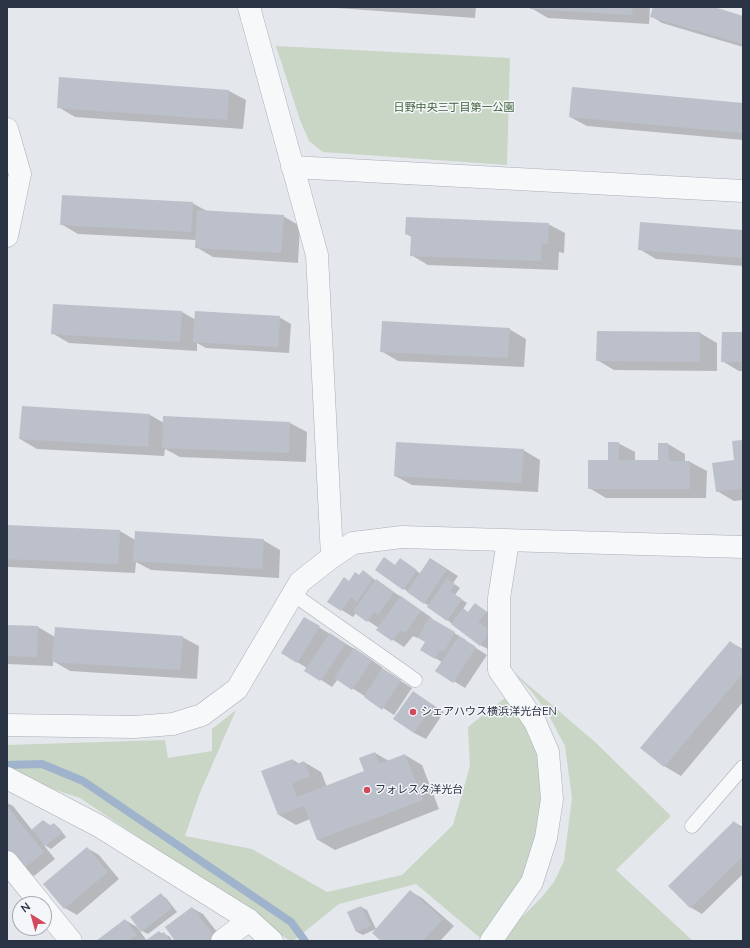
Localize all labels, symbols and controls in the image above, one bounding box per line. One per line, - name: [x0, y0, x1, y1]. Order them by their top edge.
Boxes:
- park label: 日野中央三丁目第一公園: [394, 101, 514, 115]
- place label: シェアハウス横浜洋光台EN: [421, 705, 557, 719]
- marker: シェアハウス横浜洋光台EN: [408, 707, 418, 717]
- place label: フォレスタ洋光台: [375, 783, 463, 797]
- marker: フォレスタ洋光台: [362, 785, 372, 795]
- north arrow: [12, 896, 52, 936]
- text: N: [18, 899, 33, 915]

